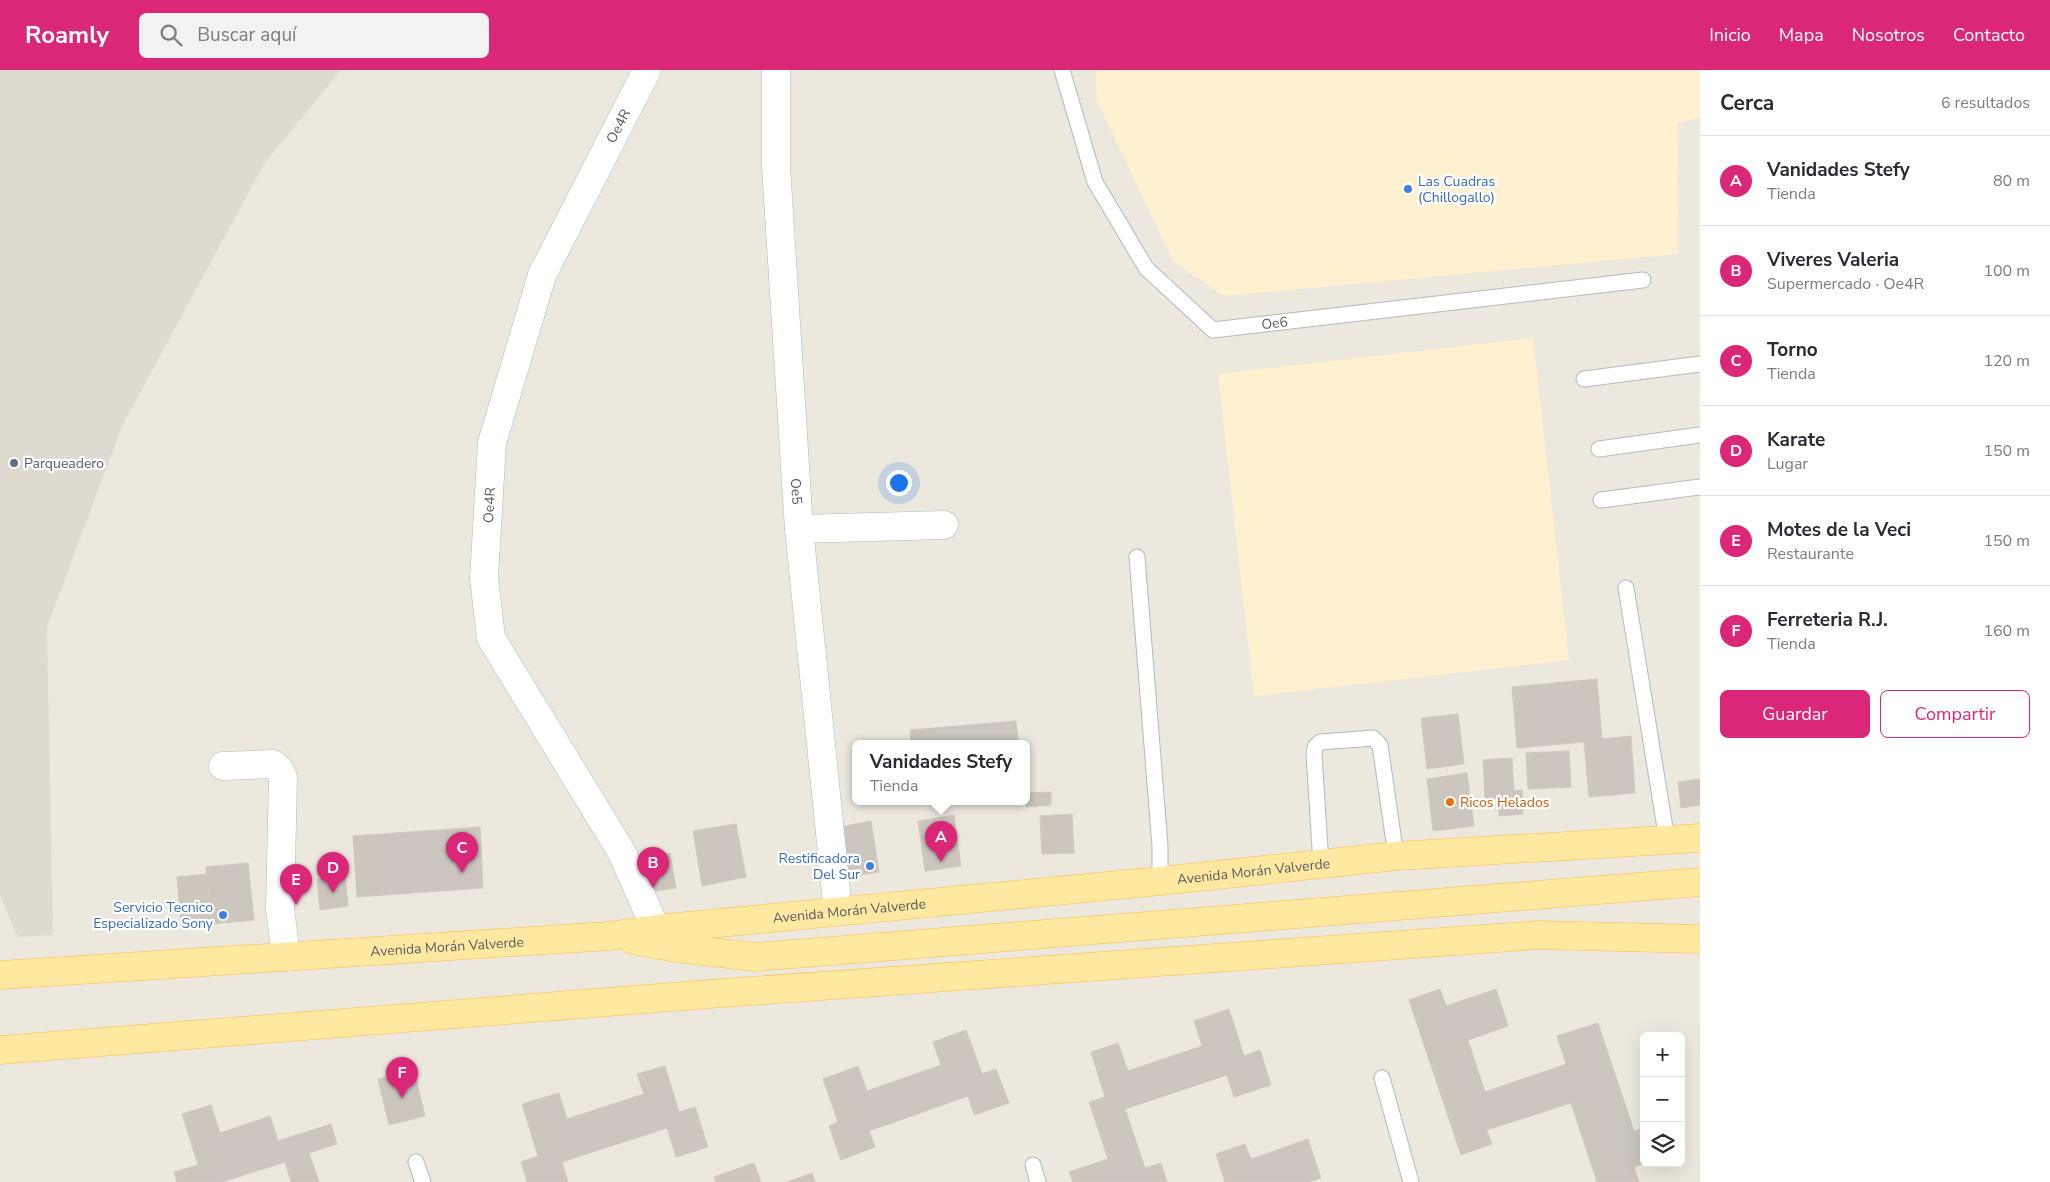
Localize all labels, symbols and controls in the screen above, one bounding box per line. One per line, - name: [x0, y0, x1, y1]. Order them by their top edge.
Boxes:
- search box: [139, 13, 489, 58]
- text: Roamly: [25, 19, 109, 51]
- icon: search: [157, 21, 185, 49]
- text: Buscar aquí: [197, 22, 296, 48]
- text: Inicio: [1709, 23, 1751, 47]
- text: Mapa: [1779, 23, 1824, 47]
- text: Nosotros: [1852, 23, 1925, 47]
- text: Contacto: [1953, 23, 2025, 47]
- text: Cerca: [1720, 89, 1774, 117]
- text: 6 resultados: [1941, 92, 2030, 114]
- street label: Oe4R: [602, 106, 635, 147]
- text: Vanidades Stefy: [1767, 157, 1910, 183]
- text: A: [1730, 170, 1742, 192]
- text: 80 m: [1993, 170, 2030, 192]
- place label: Las Cuadras (Chillogallo): [1418, 172, 1495, 207]
- marker: Las Cuadras (Chillogallo): [1402, 183, 1414, 195]
- text: Tienda: [1767, 183, 1816, 205]
- text: Viveres Valeria: [1767, 247, 1899, 273]
- text: B: [1730, 260, 1742, 282]
- text: 100 m: [1983, 260, 2030, 282]
- text: Supermercado · Oe4R: [1767, 273, 1924, 295]
- street label: Oe6: [1260, 312, 1289, 334]
- text: Torno: [1767, 337, 1818, 363]
- text: C: [1731, 350, 1741, 372]
- text: 120 m: [1983, 350, 2030, 372]
- text: Tienda: [1767, 363, 1816, 385]
- text: Karate: [1767, 427, 1825, 453]
- text: D: [1730, 440, 1742, 462]
- text: 150 m: [1983, 440, 2030, 462]
- text: Lugar: [1767, 453, 1808, 475]
- place label: Parqueadero: [24, 454, 104, 473]
- marker: Parqueadero: [8, 457, 20, 469]
- your location: [886, 470, 912, 496]
- street label: Oe5: [786, 478, 806, 505]
- street label: Oe4R: [479, 487, 500, 523]
- text: Motes de la Veci: [1767, 517, 1911, 543]
- text: E: [1731, 530, 1741, 552]
- text: 150 m: [1983, 530, 2030, 552]
- text: Restaurante: [1767, 543, 1854, 565]
- text: Ferreteria R.J.: [1767, 607, 1888, 633]
- text: F: [1732, 620, 1741, 642]
- text: 160 m: [1983, 620, 2030, 642]
- text: Tienda: [1767, 633, 1816, 655]
- button: Guardar: [1720, 690, 1870, 738]
- button: Compartir: [1880, 690, 2030, 738]
- popup: [852, 740, 1030, 805]
- text: Vanidades Stefy: [870, 749, 1012, 775]
- text: Tienda: [870, 775, 918, 797]
- place label: Ricos Helados: [1460, 793, 1550, 812]
- marker: Ricos Helados: [1444, 796, 1456, 808]
- pin: A: [925, 821, 957, 862]
- pin: C: [446, 832, 478, 873]
- pin: B: [637, 847, 669, 888]
- place label: Restificadora Del Sur: [779, 849, 860, 884]
- pin: D: [317, 852, 349, 893]
- street label: Avenida Morán Valverde: [1176, 854, 1331, 889]
- marker: Restificadora Del Sur: [864, 860, 876, 872]
- pin: E: [280, 864, 312, 905]
- street label: Avenida Morán Valverde: [772, 894, 927, 928]
- place label: Servicio Tecnico Especializado Sony: [93, 898, 214, 933]
- marker: Servicio Tecnico Especializado Sony: [217, 909, 229, 921]
- street label: Avenida Morán Valverde: [370, 932, 525, 961]
- map controls: [1640, 1032, 1685, 1167]
- button: +: [1640, 1032, 1685, 1077]
- pin: F: [386, 1057, 418, 1098]
- button: −: [1640, 1077, 1685, 1122]
- button: layers: [1640, 1122, 1685, 1167]

